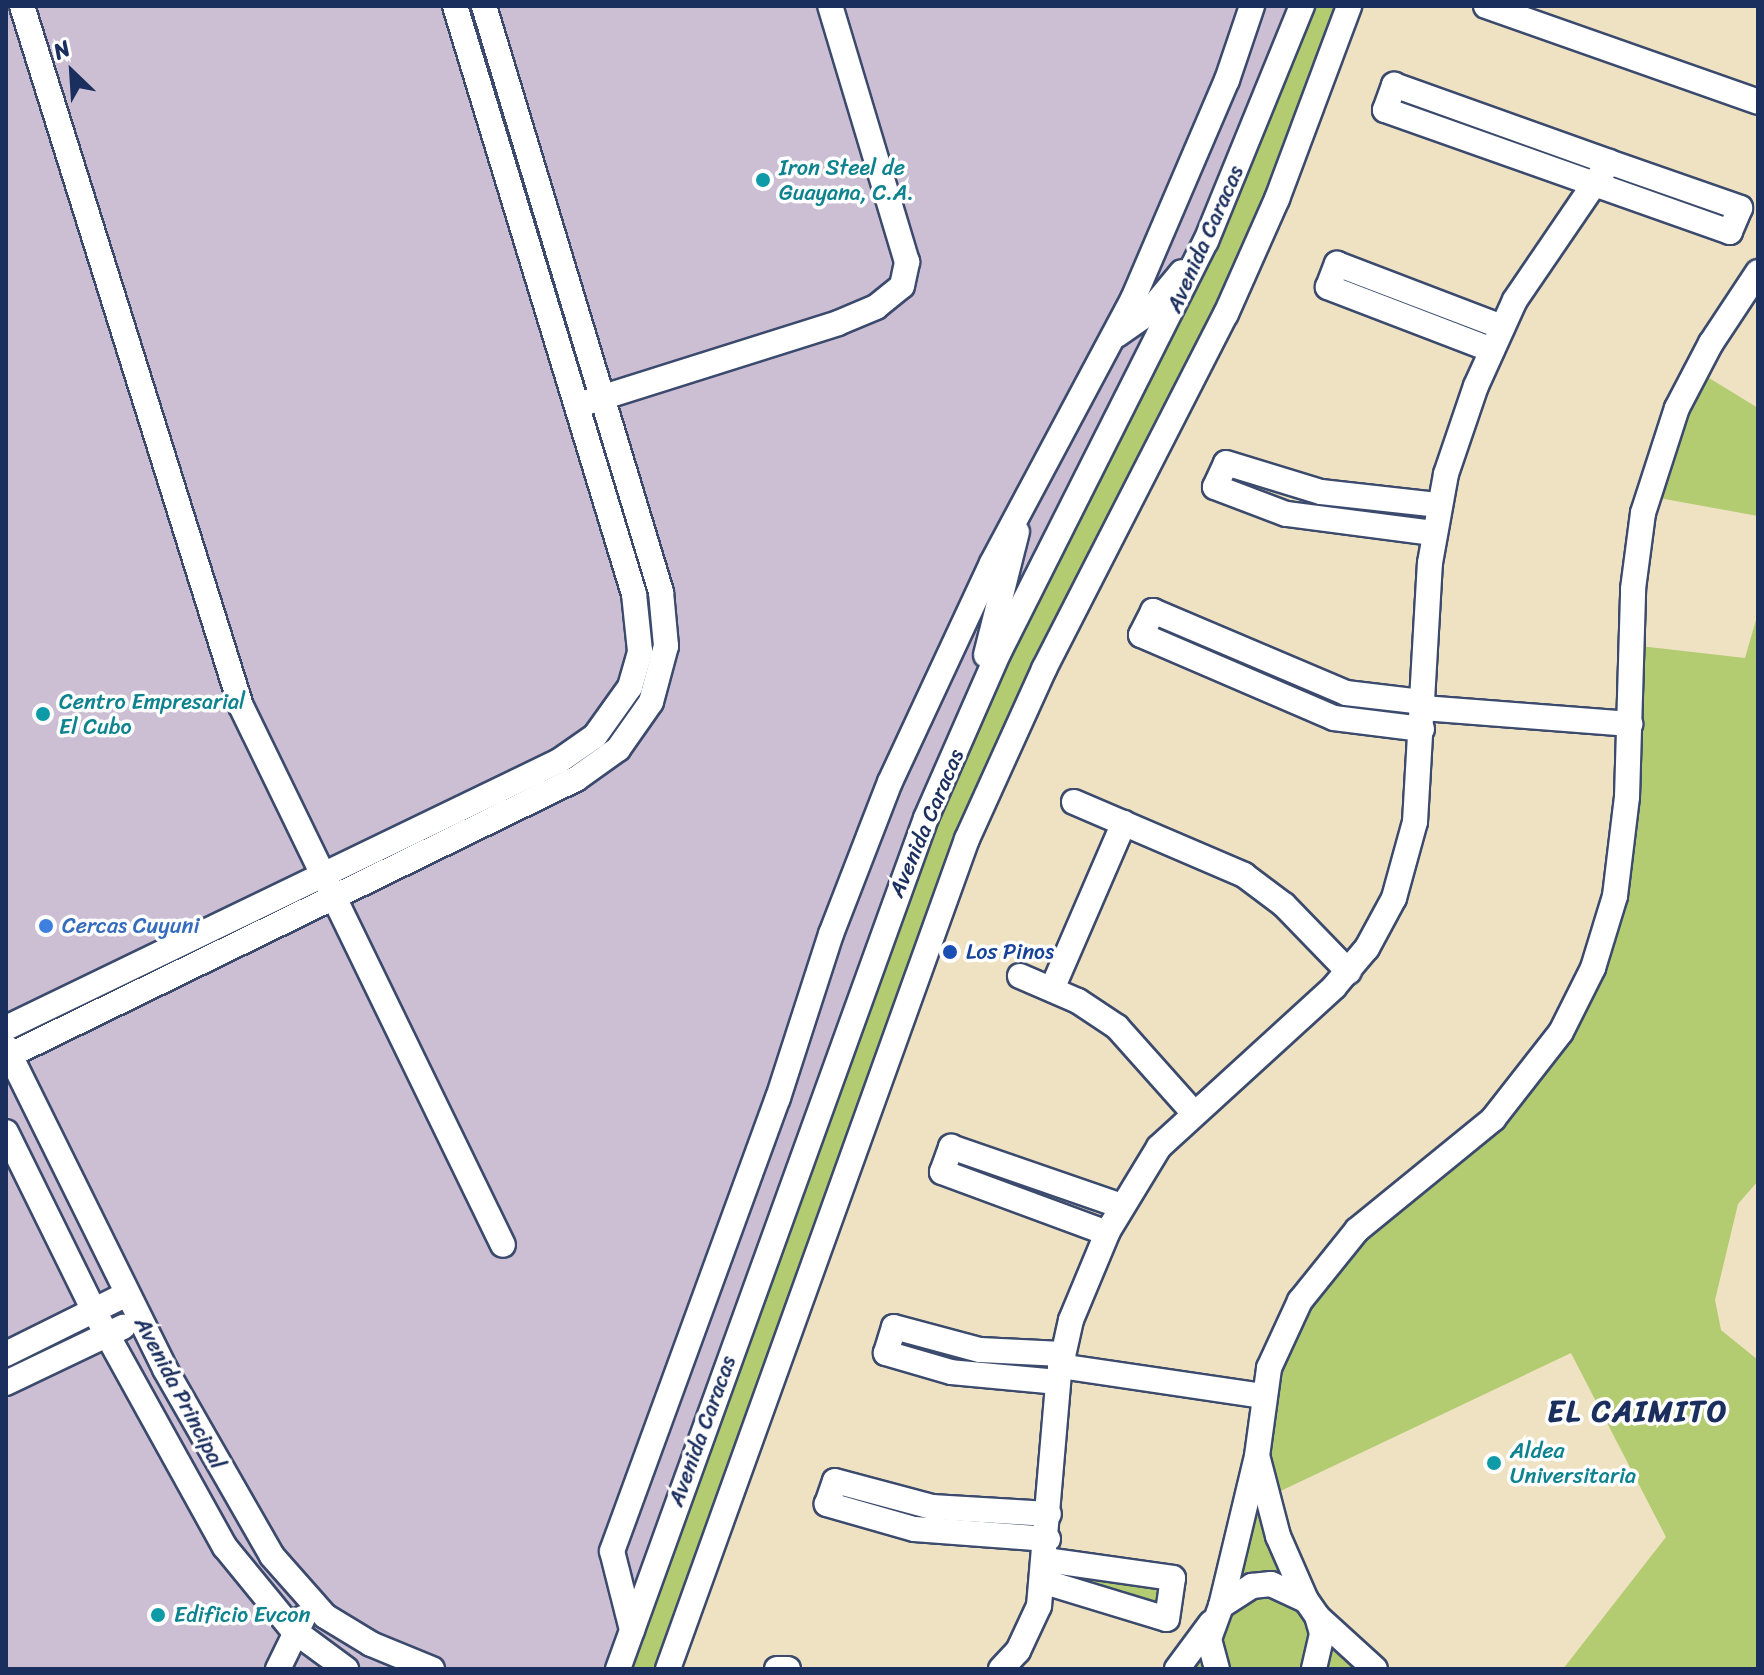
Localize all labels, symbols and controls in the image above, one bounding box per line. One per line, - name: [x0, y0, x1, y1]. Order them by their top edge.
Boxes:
- text: N: [46, 29, 77, 71]
- north arrow: [32, 32, 112, 112]
- place label: Iron Steel de Guayana, C.A.: [779, 154, 914, 206]
- street label: Avenida Caracas: [1161, 161, 1249, 317]
- marker: Iron Steel de Guayana, C.A.: [754, 171, 772, 189]
- place label: Centro Empresarial El Cubo: [59, 688, 246, 740]
- marker: Centro Empresarial El Cubo: [34, 705, 52, 723]
- street label: Avenida Caracas: [883, 745, 969, 901]
- place label: Cercas Cuyuni: [62, 913, 199, 939]
- marker: Cercas Cuyuni: [37, 917, 55, 935]
- place label: Los Pinos: [966, 939, 1056, 965]
- marker: Los Pinos: [941, 943, 959, 961]
- street label: Avenida Principal: [129, 1312, 231, 1474]
- street label: Avenida Caracas: [663, 1352, 741, 1510]
- district label: EL CAIMITO: [1550, 1393, 1726, 1429]
- place label: Aldea Universitaria: [1510, 1437, 1636, 1488]
- marker: Aldea Universitaria: [1485, 1454, 1503, 1472]
- place label: Edificio Evcon: [174, 1602, 310, 1628]
- marker: Edificio Evcon: [149, 1606, 167, 1624]

